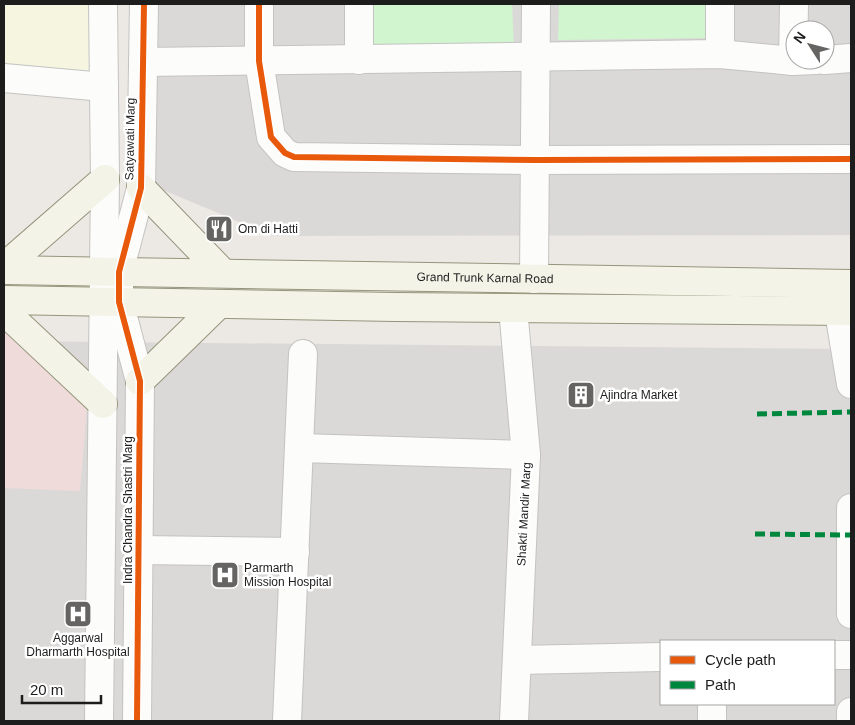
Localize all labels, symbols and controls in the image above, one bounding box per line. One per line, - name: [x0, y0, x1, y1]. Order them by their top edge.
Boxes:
- north arrow: [785, 20, 835, 70]
- text: N: [790, 29, 809, 46]
- street label: Satyawati Marg: [122, 98, 138, 180]
- restaurant icon: Om di Hatti: [204, 214, 234, 244]
- place label: Om di Hatti: [238, 222, 298, 236]
- street label: Grand Trunk Karnal Road: [416, 270, 554, 286]
- building icon: Ajindra Market: [566, 380, 596, 410]
- place label: Ajindra Market: [600, 388, 678, 402]
- street label: Indra Chandra Shastri Marg: [121, 436, 135, 584]
- street label: Shakti Mandir Marg: [514, 462, 534, 566]
- hospital icon: Parmarth Mission Hospital: [210, 560, 240, 590]
- place label: Parmarth Mission Hospital: [244, 561, 331, 589]
- hospital icon: Aggarwal Dharmarth Hospital: [63, 599, 93, 629]
- place label: Aggarwal Dharmarth Hospital: [26, 631, 130, 659]
- legend: [660, 640, 835, 705]
- text: Cycle path: [705, 651, 776, 668]
- scale bar: [22, 672, 101, 704]
- text: Path: [705, 676, 736, 693]
- text: 20 m: [30, 681, 63, 698]

